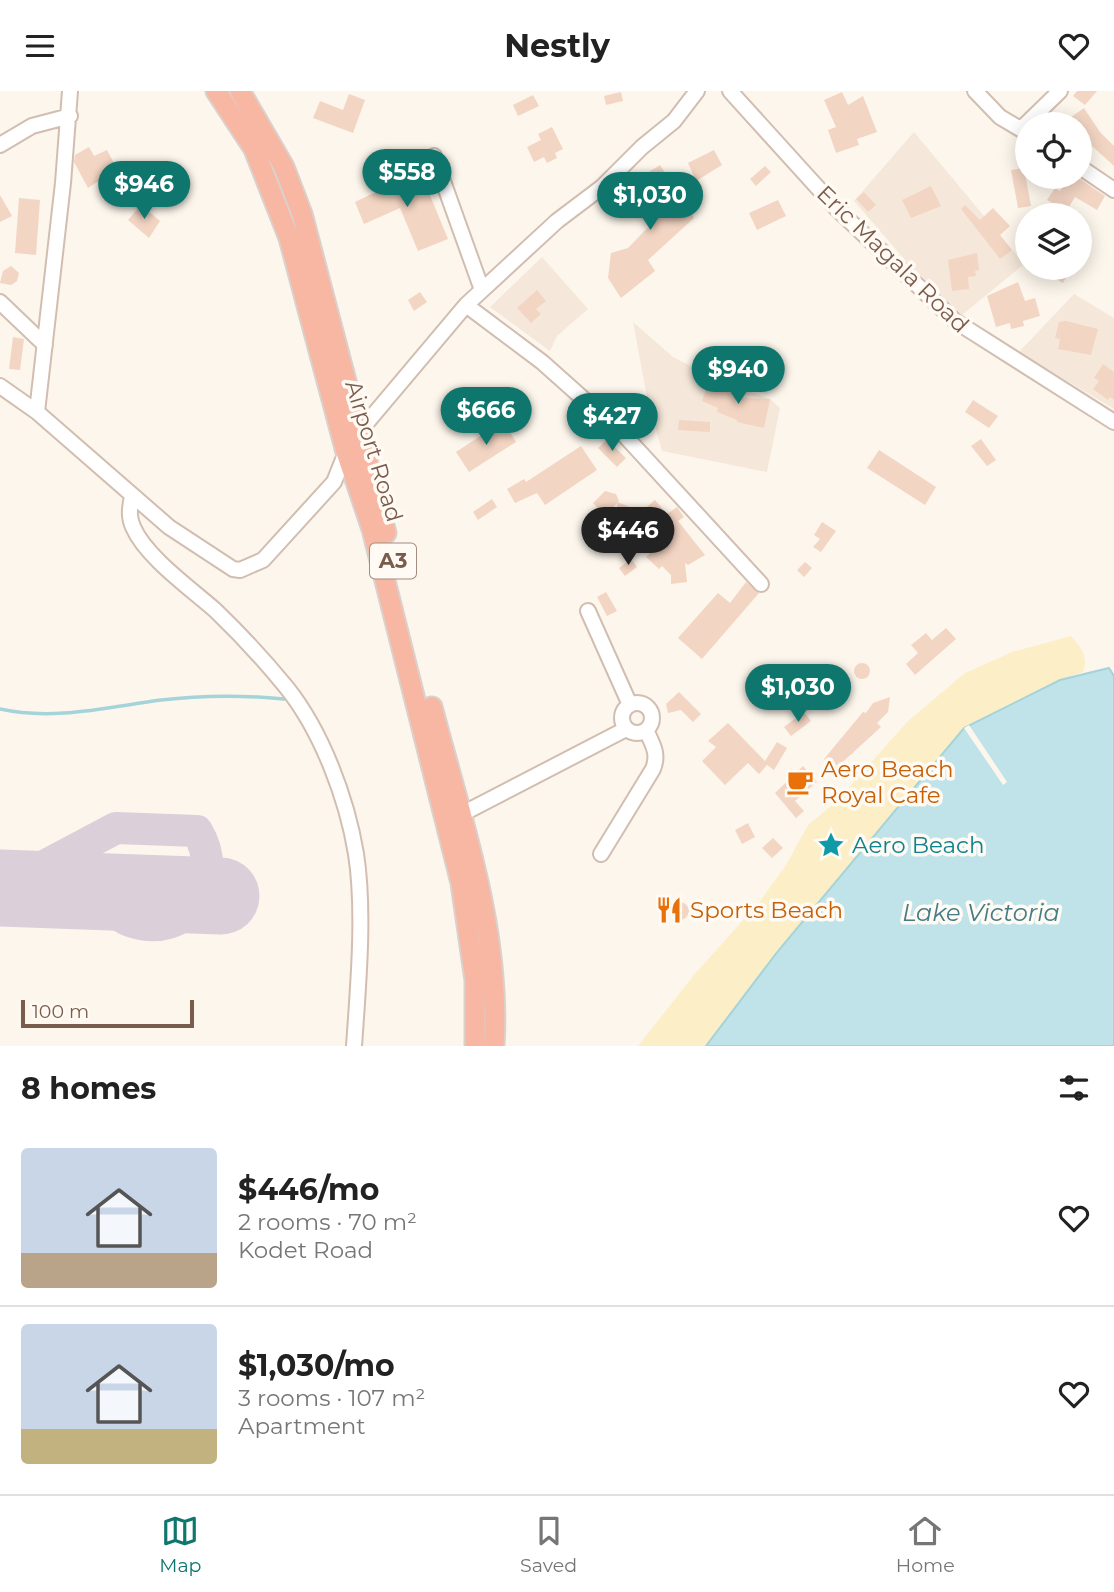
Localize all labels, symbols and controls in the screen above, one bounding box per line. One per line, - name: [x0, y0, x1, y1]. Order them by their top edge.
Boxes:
- text: Nestly: [504, 26, 610, 65]
- icon: menu: [21, 27, 59, 65]
- icon: heart: [1055, 27, 1093, 65]
- map controls: [1015, 112, 1092, 280]
- button: locate: [1015, 112, 1092, 189]
- pin: $558: [366, 149, 448, 209]
- text: $558: [378, 158, 436, 186]
- pin: $946: [103, 162, 185, 221]
- text: $946: [114, 170, 174, 198]
- pin: $1,030: [593, 173, 707, 232]
- street label: Eric Magala Road: [811, 179, 975, 339]
- text: $1,030: [613, 181, 687, 209]
- button: layers: [1015, 203, 1092, 280]
- pin: $940: [697, 347, 779, 406]
- text: $940: [708, 355, 768, 383]
- street label: Airport Road: [339, 377, 409, 525]
- pin: $666: [445, 387, 527, 447]
- pin: $427: [571, 393, 653, 453]
- text: $666: [457, 396, 515, 424]
- text: $427: [583, 402, 641, 430]
- pin: $446: [587, 507, 669, 567]
- text: $446: [597, 516, 659, 544]
- road number: A3: [370, 543, 416, 579]
- pin: $1,030: [741, 665, 855, 724]
- text: $1,030: [761, 673, 835, 701]
- place label: Aero Beach Royal Cafe: [821, 755, 953, 809]
- cafe icon: Aero Beach Royal Cafe: [785, 767, 815, 797]
- place icon: Aero Beach: [816, 830, 846, 860]
- place label: Aero Beach: [852, 831, 984, 859]
- restaurant icon: Sports Beach: [654, 895, 684, 925]
- place label: Sports Beach: [690, 896, 843, 924]
- water label: Lake Victoria: [902, 898, 1060, 927]
- scale bar: [21, 997, 194, 1029]
- text: 100 m: [32, 1000, 89, 1023]
- icon: filters: [1055, 1069, 1093, 1107]
- text: 8 homes: [21, 1070, 156, 1107]
- text: $446/mo: [238, 1171, 379, 1208]
- icon: home: [77, 1176, 161, 1260]
- icon: heart: [1055, 1199, 1093, 1237]
- text: 2 rooms · 70 m²: [238, 1208, 417, 1236]
- text: Kodet Road: [238, 1236, 373, 1264]
- text: $1,030/mo: [238, 1347, 395, 1384]
- icon: home: [77, 1352, 161, 1436]
- icon: heart: [1055, 1375, 1093, 1413]
- text: 3 rooms · 107 m²: [238, 1384, 425, 1412]
- text: Apartment: [238, 1412, 366, 1440]
- tab: Map: [159, 1512, 202, 1577]
- tab: Saved: [520, 1512, 577, 1577]
- tab: Home: [896, 1512, 955, 1577]

